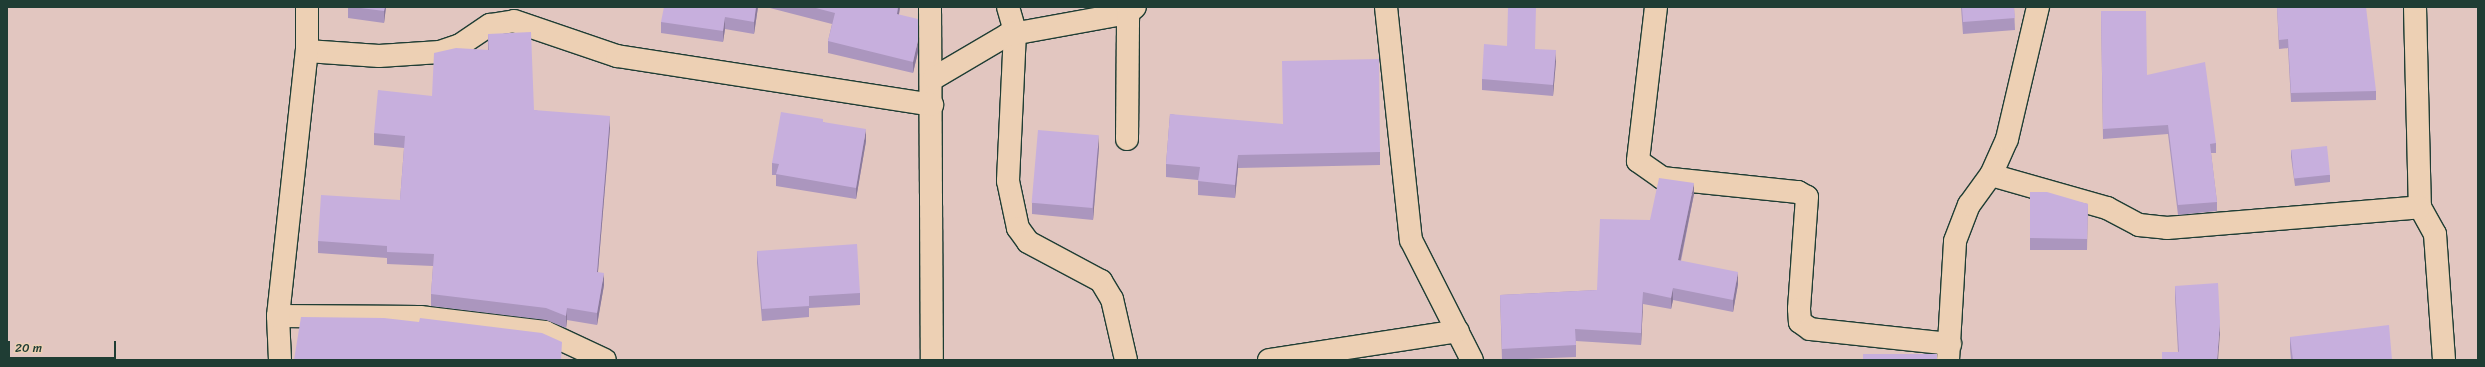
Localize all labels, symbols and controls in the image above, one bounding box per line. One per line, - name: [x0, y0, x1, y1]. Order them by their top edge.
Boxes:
- scale bar: [10, 333, 118, 359]
- text: 20 m: [15, 337, 42, 359]

